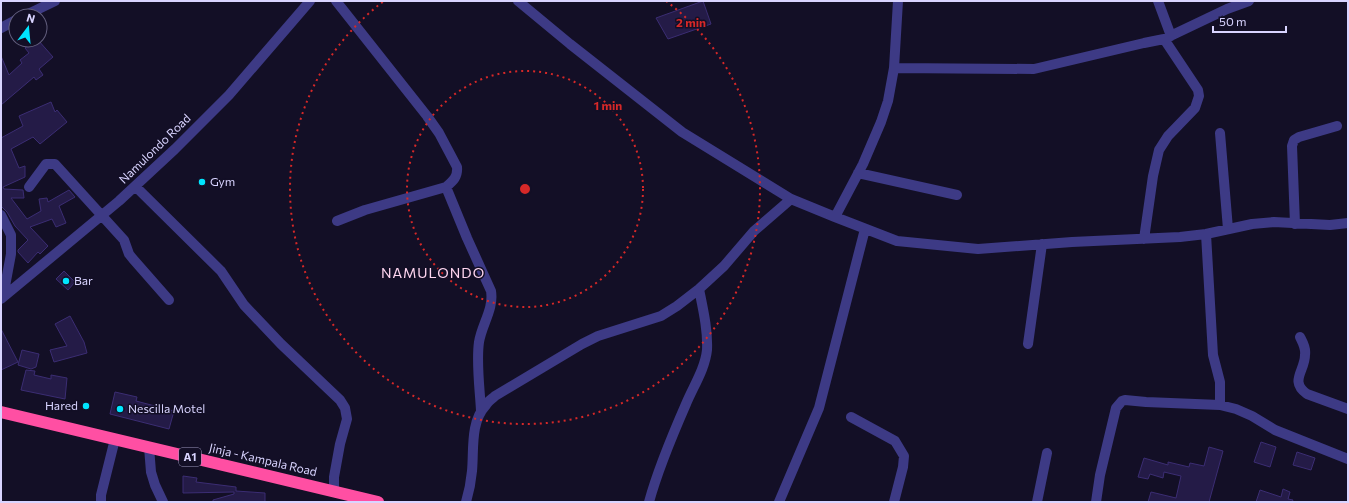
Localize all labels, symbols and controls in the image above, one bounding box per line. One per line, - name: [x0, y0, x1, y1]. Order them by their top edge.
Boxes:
- north arrow: [8, 8, 48, 48]
- scale bar: [1213, 8, 1286, 34]
- text: N: [25, 11, 37, 25]
- text: 50 m: [1219, 14, 1247, 28]
- text: 2 min: [676, 15, 706, 29]
- text: 1 min: [594, 98, 622, 112]
- street label: Namulondo Road: [116, 111, 193, 186]
- place label: Gym: [210, 174, 235, 188]
- marker: Gym: [197, 177, 207, 187]
- centre of rings: [518, 182, 532, 196]
- district label: NAMULONDO: [381, 264, 485, 281]
- place label: Bar: [74, 273, 93, 287]
- marker: Bar: [61, 276, 71, 286]
- place label: Hared: [45, 398, 78, 412]
- marker: Hared: [81, 401, 91, 411]
- place label: Nescilla Motel: [128, 401, 205, 415]
- marker: Nescilla Motel: [115, 404, 125, 414]
- street label: Jinja - Kampala Road: [208, 440, 319, 479]
- road number: A1: [179, 448, 201, 466]

